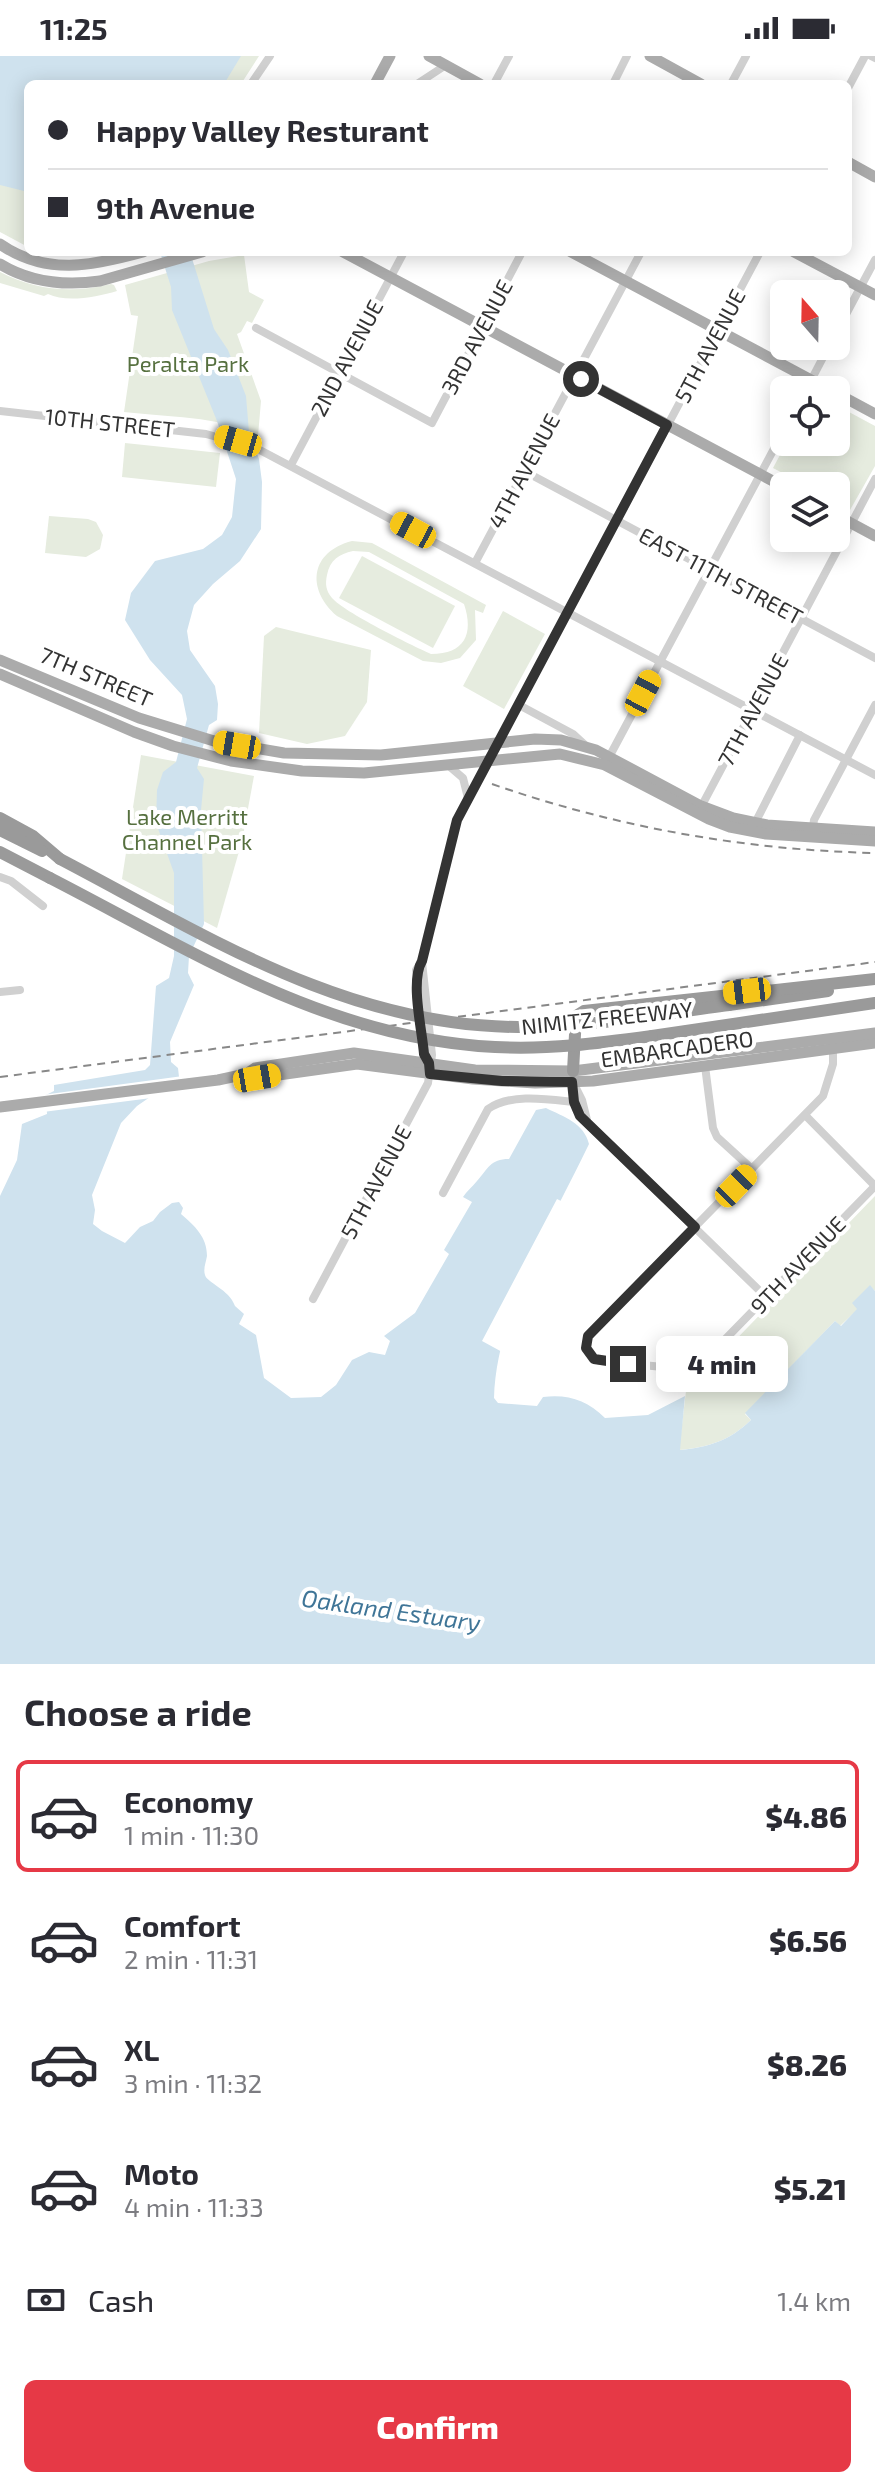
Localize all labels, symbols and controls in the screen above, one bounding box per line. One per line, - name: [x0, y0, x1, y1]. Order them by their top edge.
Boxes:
- text: 11:25: [40, 10, 108, 46]
- text: Happy Valley Resturant: [96, 112, 429, 148]
- text: 9th Avenue: [96, 189, 255, 225]
- street label: 3RD AVENUE: [435, 275, 517, 398]
- north arrow: [770, 280, 850, 360]
- map controls: [770, 280, 850, 552]
- street label: 5TH AVENUE: [668, 284, 750, 407]
- street label: 2ND AVENUE: [305, 295, 388, 420]
- park label: Peralta Park: [127, 350, 249, 376]
- route start: [563, 361, 599, 397]
- button: locate: [770, 376, 850, 456]
- street label: 10TH STREET: [44, 402, 177, 442]
- street label: 4TH AVENUE: [482, 409, 564, 532]
- car: [212, 423, 264, 459]
- button: layers: [770, 472, 850, 552]
- car: [386, 508, 440, 552]
- street label: EAST 11TH STREET: [635, 521, 808, 629]
- street label: 7TH STREET: [36, 641, 157, 712]
- street label: 7TH AVENUE: [711, 649, 793, 770]
- car: [621, 666, 665, 720]
- car: [211, 729, 263, 761]
- park label: Lake Merritt Channel Park: [122, 803, 252, 854]
- car: [722, 976, 772, 1006]
- street label: NIMITZ FREEWAY: [520, 995, 694, 1039]
- street label: EMBARCADERO: [599, 1024, 755, 1072]
- car: [231, 1062, 283, 1094]
- street label: 5TH AVENUE: [334, 1120, 416, 1243]
- car: [711, 1160, 761, 1212]
- street label: 9TH AVENUE: [744, 1210, 850, 1319]
- callout: 4 min: [656, 1336, 788, 1392]
- route end: [610, 1346, 646, 1382]
- text: 4 min: [688, 1348, 756, 1379]
- water label: Oakland Estuary: [300, 1583, 483, 1636]
- text: Choose a ride: [24, 1690, 252, 1733]
- icon: car: [28, 1780, 100, 1852]
- text: Economy: [124, 1783, 253, 1819]
- text: $4.86: [765, 1798, 847, 1834]
- text: 1 min · 11:30: [124, 1819, 259, 1850]
- icon: car: [28, 1904, 100, 1976]
- text: Comfort: [124, 1907, 241, 1943]
- text: $6.56: [769, 1922, 847, 1958]
- text: 2 min · 11:31: [124, 1943, 258, 1974]
- icon: car: [28, 2028, 100, 2100]
- text: XL: [124, 2031, 159, 2067]
- text: $8.26: [767, 2046, 847, 2082]
- text: 3 min · 11:32: [124, 2067, 262, 2098]
- icon: car: [28, 2152, 100, 2224]
- text: Moto: [124, 2155, 199, 2191]
- text: $5.21: [774, 2170, 847, 2206]
- text: 4 min · 11:33: [124, 2191, 264, 2222]
- icon: cash: [24, 2278, 68, 2322]
- text: Cash: [88, 2282, 154, 2318]
- text: 1.4 km: [777, 2285, 851, 2316]
- button: Confirm: [24, 2380, 851, 2472]

